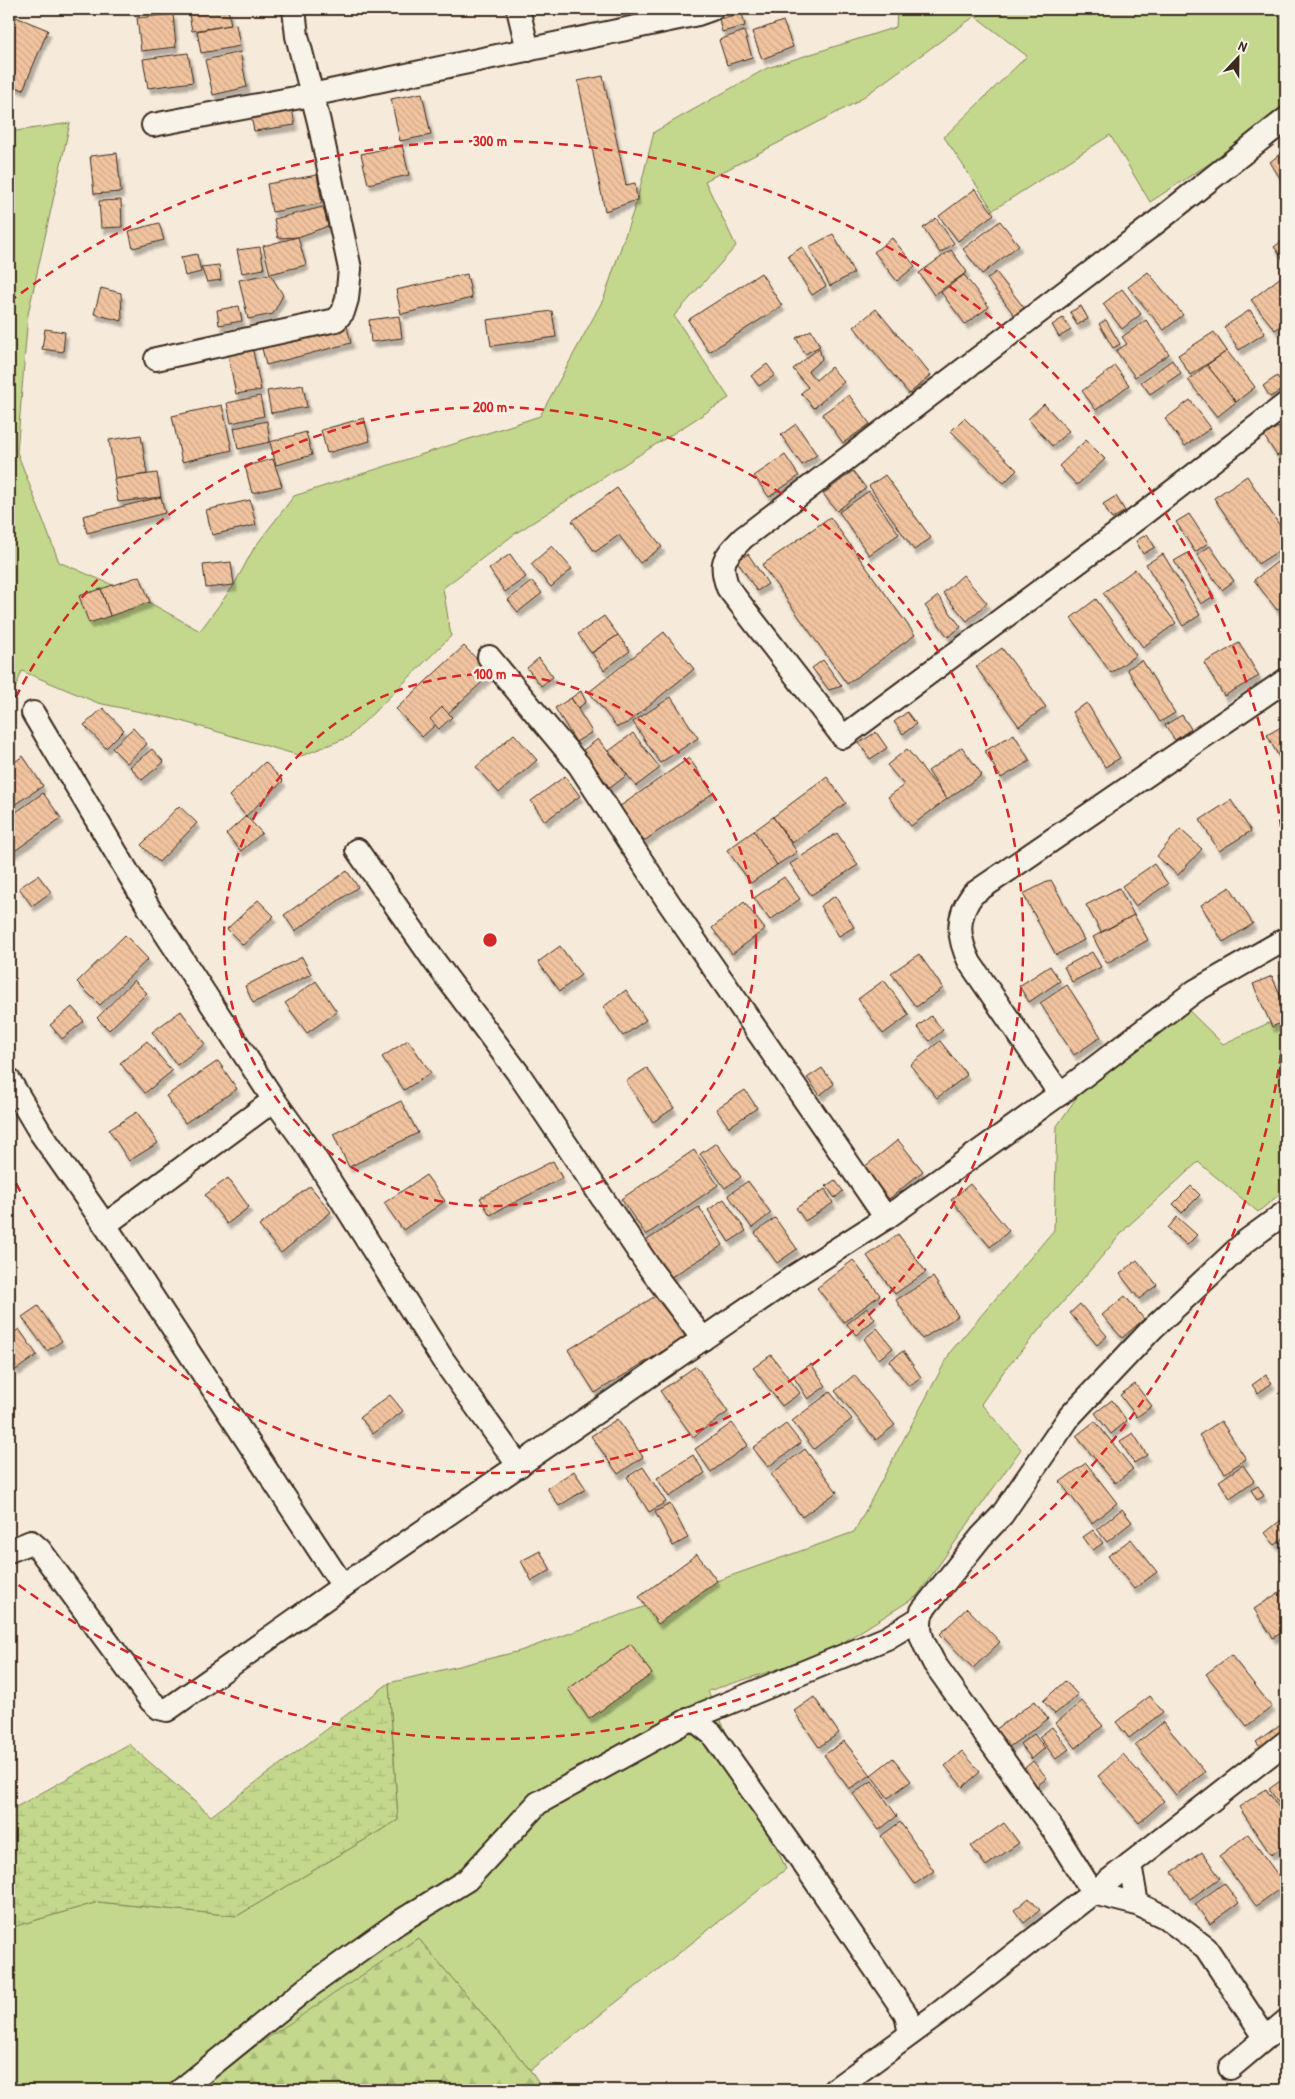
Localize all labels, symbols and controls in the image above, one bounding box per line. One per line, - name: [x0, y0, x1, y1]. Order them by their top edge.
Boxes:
- north arrow: [1212, 32, 1262, 82]
- text: N: [1236, 35, 1251, 56]
- text: 300 m: [473, 130, 507, 151]
- text: 200 m: [473, 396, 507, 417]
- text: 100 m: [474, 663, 506, 684]
- centre of rings: [481, 931, 499, 949]

